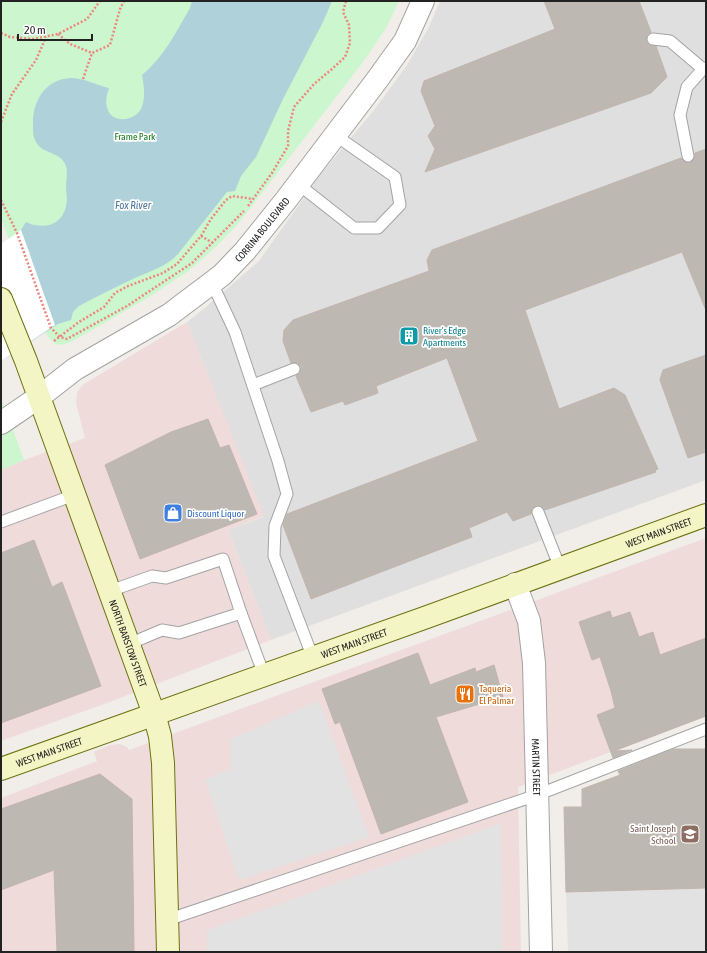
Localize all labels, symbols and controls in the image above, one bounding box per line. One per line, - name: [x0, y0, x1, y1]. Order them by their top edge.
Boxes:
- scale bar: [18, 16, 92, 42]
- text: 20 m: [24, 23, 46, 37]
- park label: Frame Park: [114, 131, 156, 142]
- street label: CORRINA BOULEVARD: [233, 195, 292, 264]
- water label: Fox River: [115, 199, 152, 211]
- building icon: River's Edge Apartments: [398, 325, 420, 347]
- place label: River's Edge Apartments: [423, 325, 466, 348]
- shop icon: Discount Liquor: [162, 502, 184, 524]
- place label: Discount Liquor: [187, 508, 245, 519]
- street label: WEST MAIN STREET: [624, 515, 694, 550]
- street label: NORTH BARSTOW STREET: [107, 598, 149, 689]
- street label: WEST MAIN STREET: [320, 626, 389, 660]
- restaurant icon: Taqueria El Palmar: [454, 683, 476, 705]
- place label: Taqueria El Palmar: [479, 683, 515, 706]
- street label: WEST MAIN STREET: [15, 735, 84, 769]
- street label: MARTIN STREET: [530, 738, 542, 797]
- place label: Saint Joseph School: [630, 823, 676, 846]
- school or university icon: Saint Joseph School: [679, 823, 701, 845]

